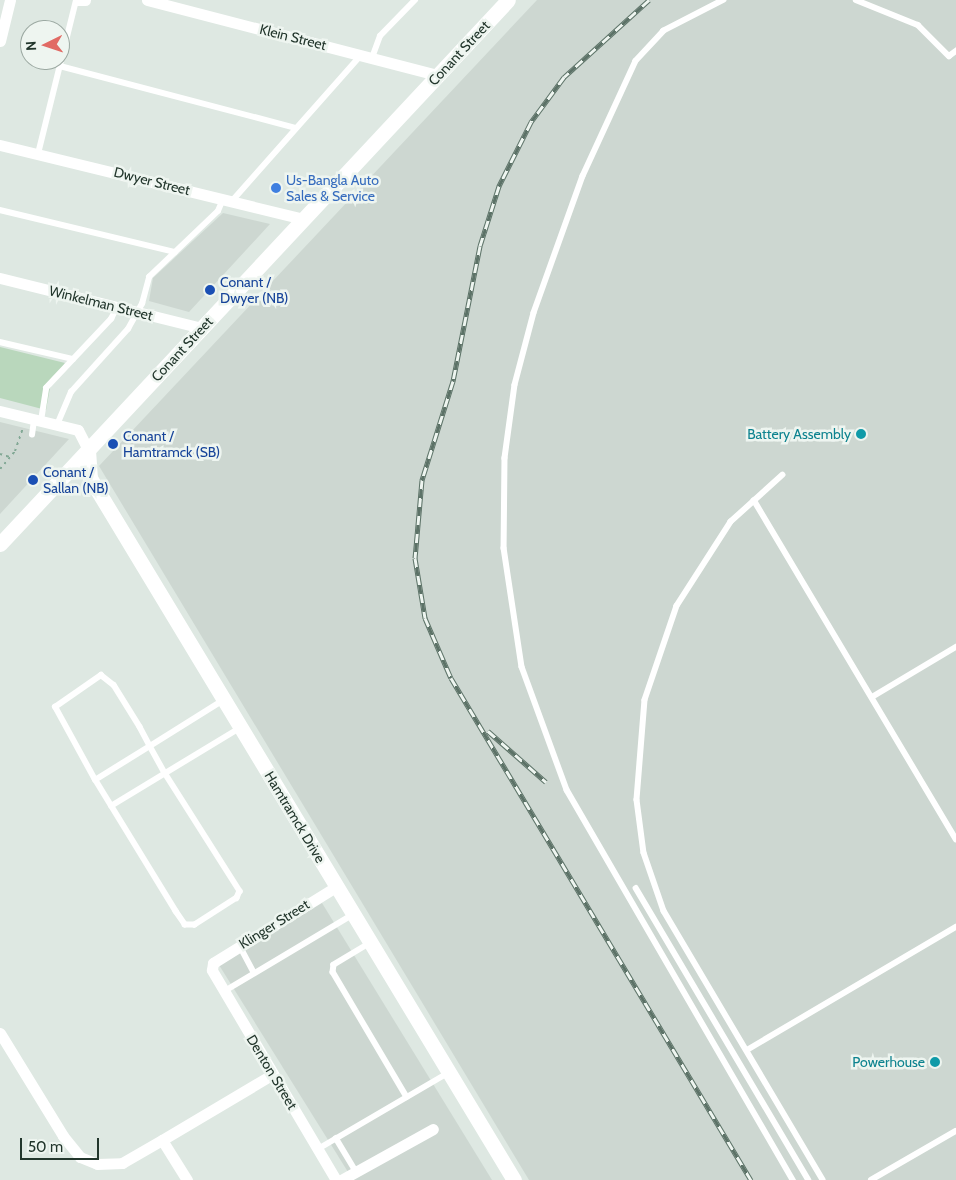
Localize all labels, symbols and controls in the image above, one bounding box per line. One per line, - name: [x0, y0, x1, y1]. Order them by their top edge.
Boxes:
- street label: Conant Street: [425, 17, 493, 89]
- north arrow: [20, 20, 70, 70]
- street label: Klein Street: [258, 21, 328, 53]
- text: N: [22, 40, 40, 52]
- street label: Dwyer Street: [112, 163, 192, 199]
- place label: Us-Bangla Auto Sales & Service: [286, 172, 379, 204]
- marker: Us-Bangla Auto Sales & Service: [270, 182, 282, 194]
- place label: Conant / Dwyer (NB): [220, 274, 288, 306]
- street label: Winkelman Street: [47, 282, 155, 324]
- marker: Conant / Dwyer (NB): [204, 284, 216, 296]
- street label: Conant Street: [148, 313, 216, 385]
- place label: Battery Assembly: [747, 426, 851, 442]
- place label: Conant / Hamtramck (SB): [123, 428, 220, 461]
- marker: Battery Assembly: [855, 428, 867, 440]
- marker: Conant / Hamtramck (SB): [107, 438, 119, 450]
- place label: Conant / Sallan (NB): [43, 464, 109, 497]
- marker: Conant / Sallan (NB): [27, 474, 39, 486]
- street label: Hamtramck Drive: [261, 768, 329, 866]
- street label: Klinger Street: [236, 896, 312, 952]
- street label: Denton Street: [243, 1032, 301, 1112]
- place label: Powerhouse: [852, 1054, 925, 1070]
- marker: Powerhouse: [929, 1056, 941, 1068]
- scale bar: [22, 1128, 101, 1160]
- text: 50 m: [28, 1138, 63, 1156]

